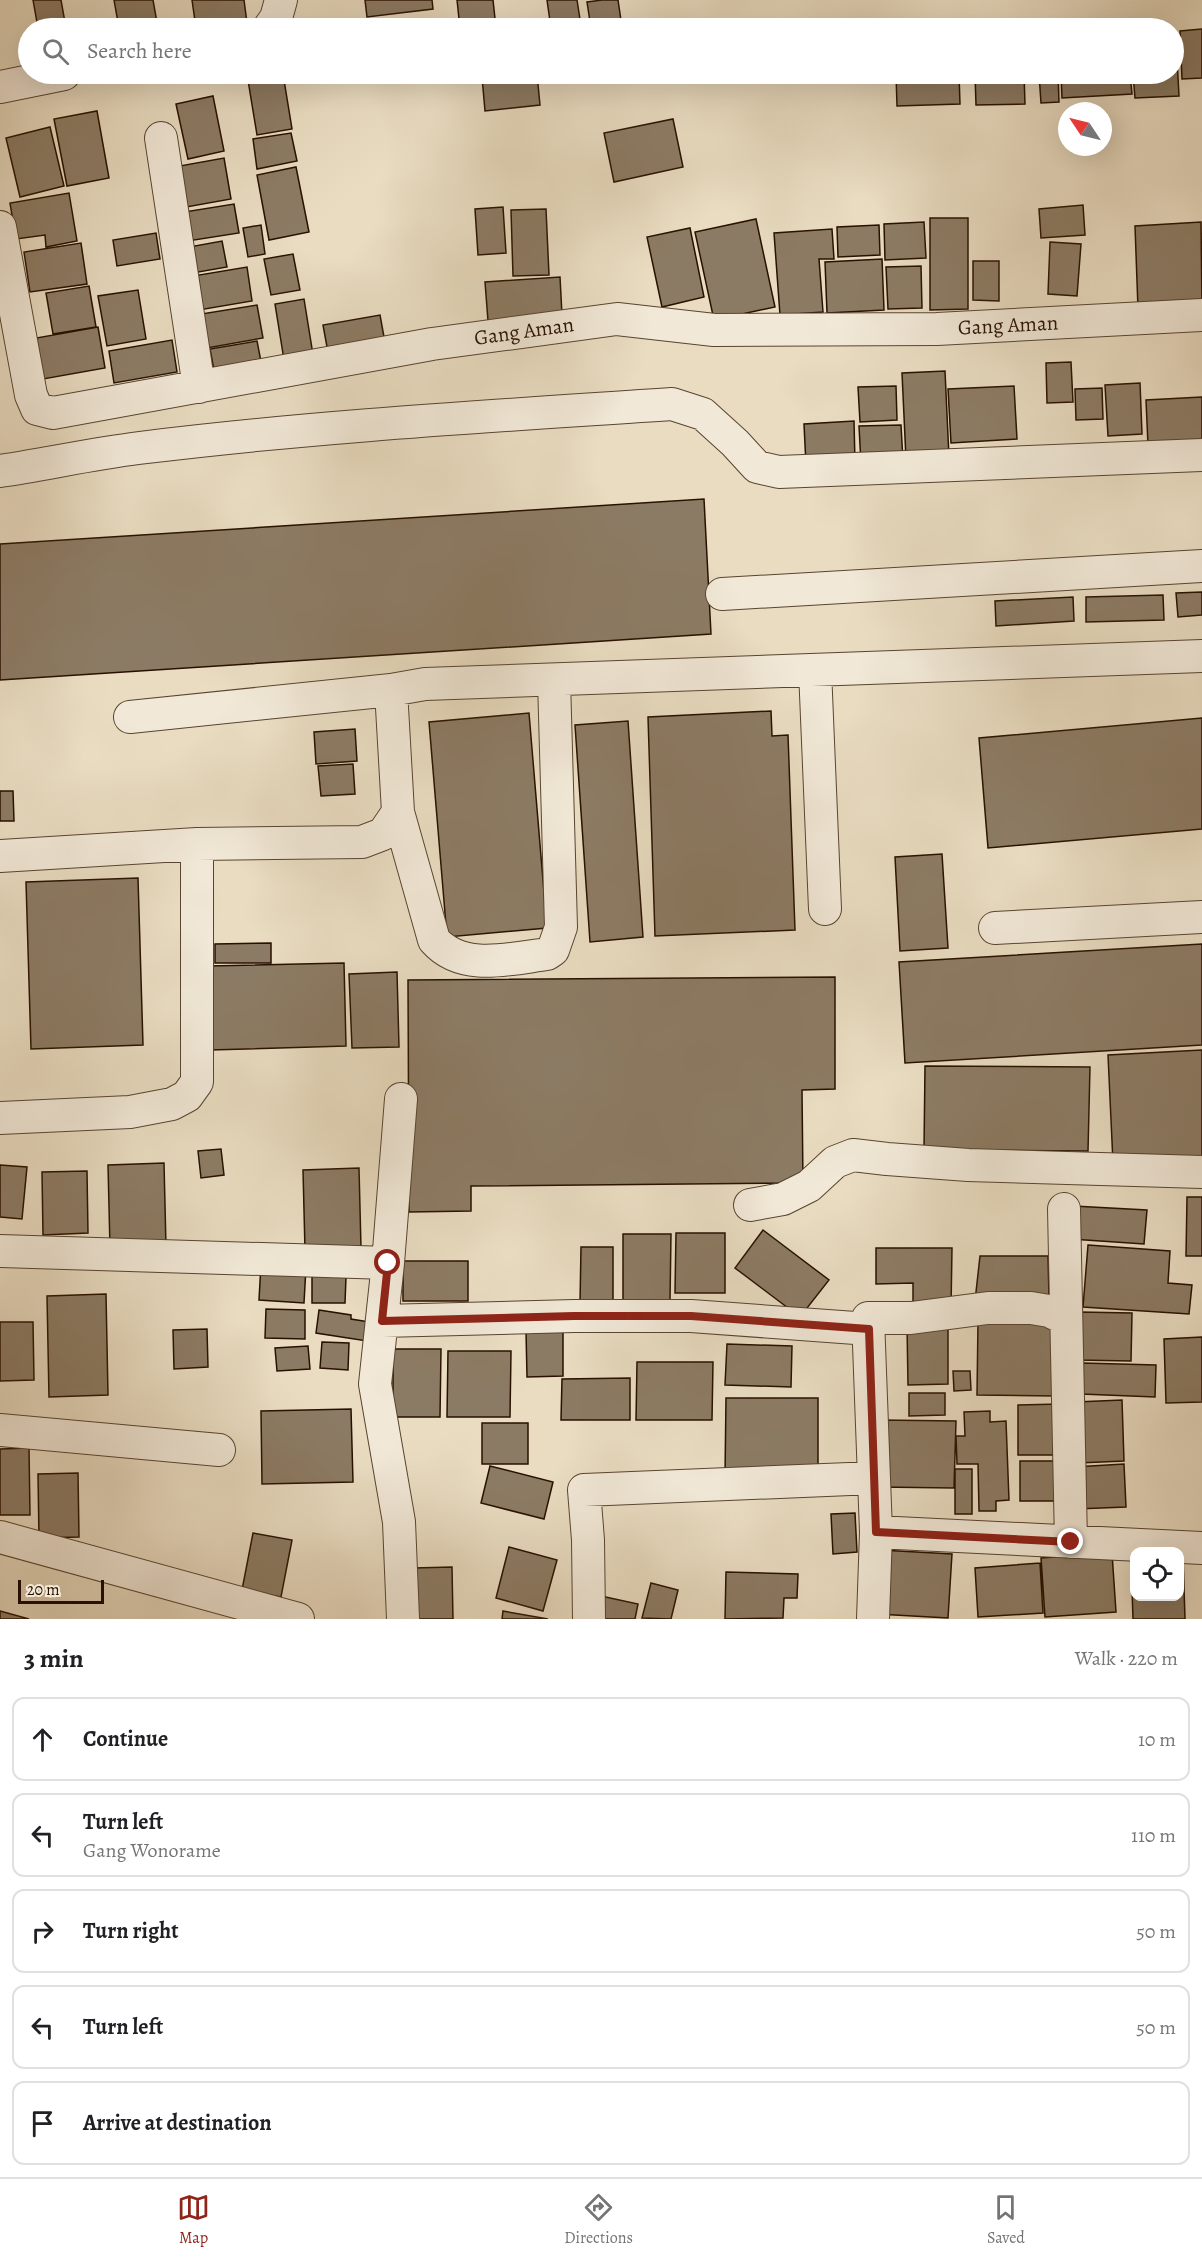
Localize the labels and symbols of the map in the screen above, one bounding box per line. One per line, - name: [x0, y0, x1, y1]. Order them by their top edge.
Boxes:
- north arrow: [1058, 102, 1112, 156]
- street label: Gang Aman: [957, 308, 1059, 342]
- street label: Gang Aman: [472, 310, 576, 352]
- route start: [374, 1249, 400, 1275]
- route end: [1057, 1528, 1083, 1554]
- scale bar: [18, 1577, 104, 1604]

